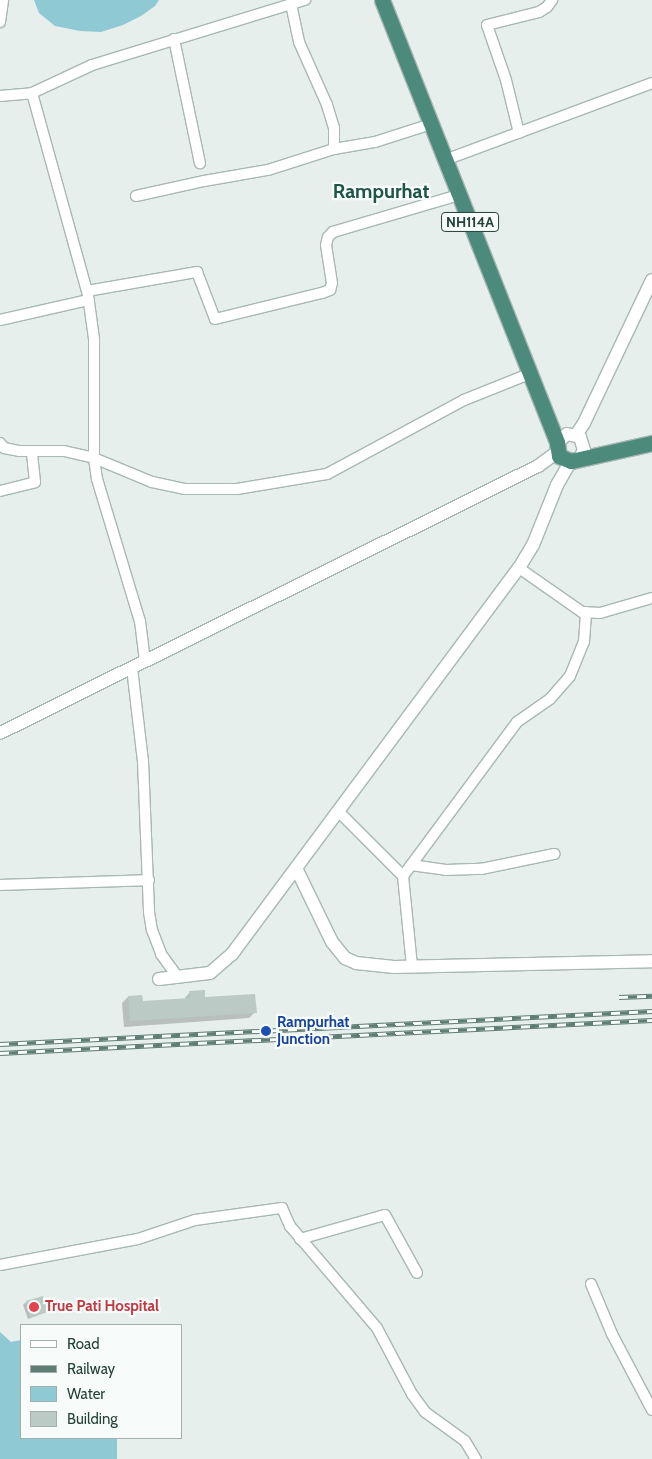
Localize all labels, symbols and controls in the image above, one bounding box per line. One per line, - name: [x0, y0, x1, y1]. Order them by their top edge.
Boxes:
- district label: Rampurhat: [333, 179, 429, 203]
- road number: NH114A: [440, 210, 500, 233]
- place label: Rampurhat Junction: [277, 1013, 349, 1048]
- marker: Rampurhat Junction: [259, 1024, 273, 1038]
- place label: True Pati Hospital: [45, 1298, 159, 1316]
- marker: True Pati Hospital: [27, 1300, 41, 1314]
- legend: [20, 1324, 182, 1439]
- text: Road: [67, 1335, 100, 1353]
- text: Railway: [67, 1360, 115, 1378]
- text: Water: [67, 1385, 105, 1403]
- text: Building: [67, 1410, 118, 1428]

